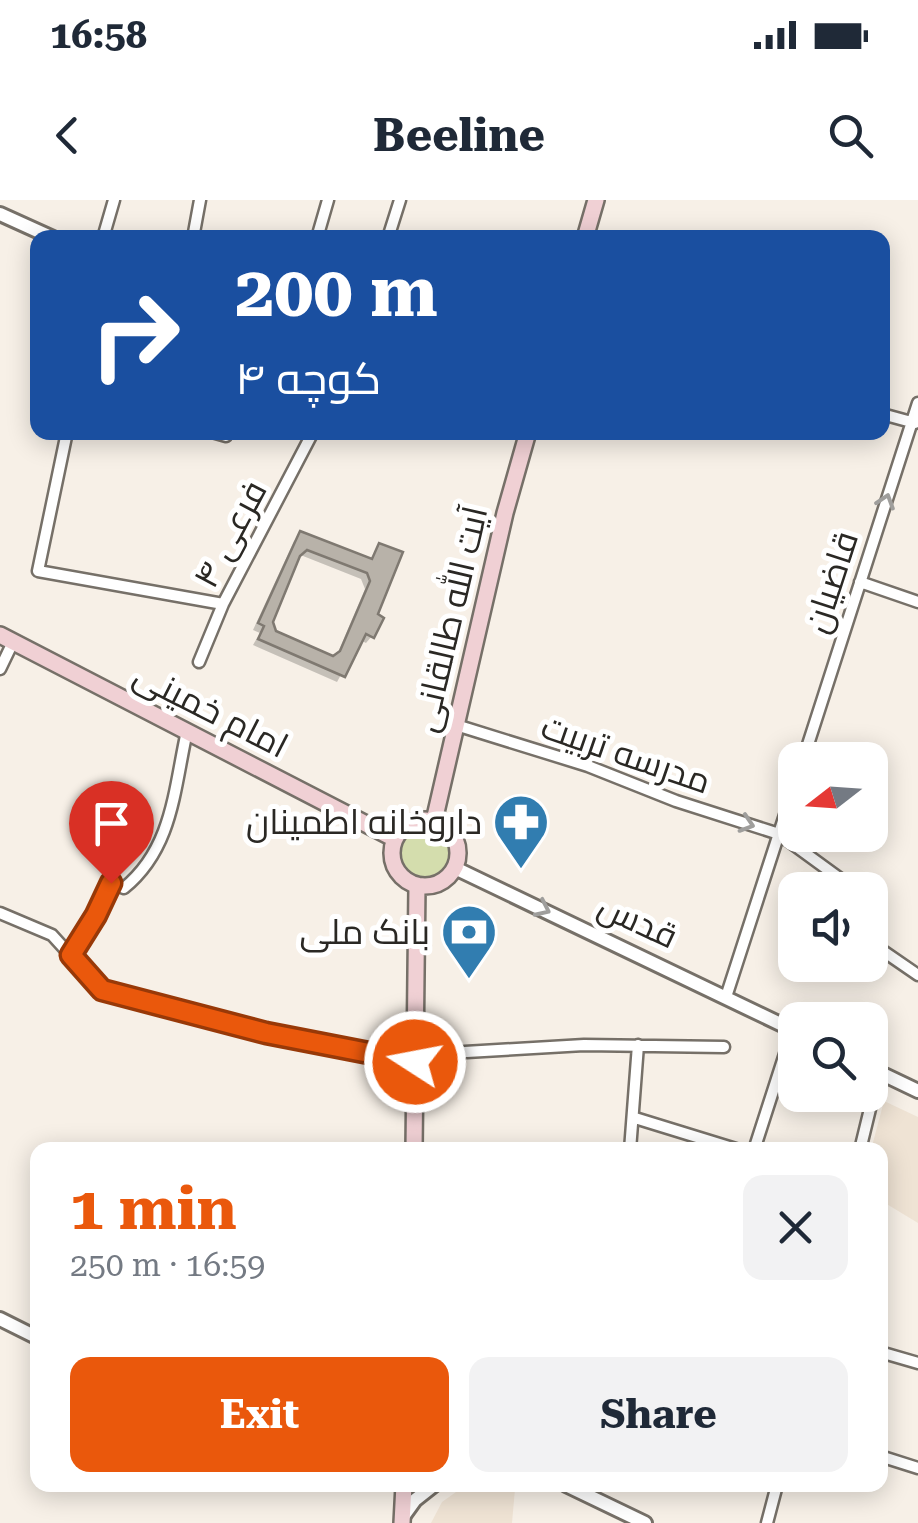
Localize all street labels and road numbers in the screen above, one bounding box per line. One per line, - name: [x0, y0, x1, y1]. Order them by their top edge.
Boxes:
- street label: فرعی ۴: [185, 474, 276, 595]
- street label: آیت الله طالقانی: [402, 502, 496, 736]
- street label: قاضیان: [796, 526, 867, 638]
- street label: امام خمینی: [125, 654, 295, 769]
- street label: مدرسه تربیت: [536, 706, 716, 803]
- street label: قدس: [592, 885, 684, 957]

